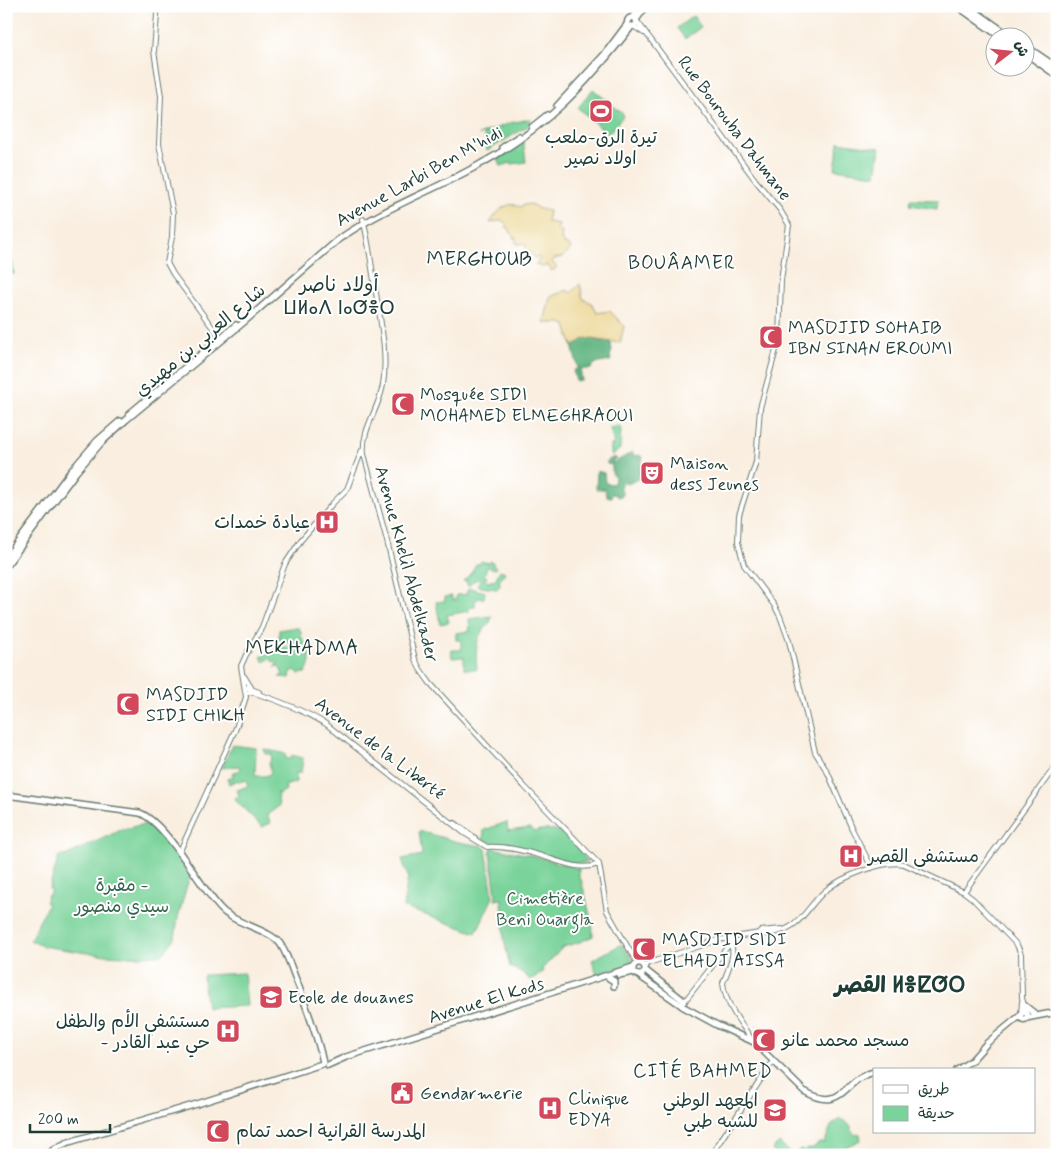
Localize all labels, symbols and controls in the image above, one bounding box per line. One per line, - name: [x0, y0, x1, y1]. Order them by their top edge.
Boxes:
- north arrow: [986, 28, 1036, 78]
- text: ش: [1011, 39, 1032, 59]
- street label: Rue Bourouba Dahmane: [672, 51, 797, 206]
- sports icon: تيرة الرق-ملعب اولاد نصير: [588, 98, 614, 124]
- street label: Avenue Larbi Ben M'hidi: [332, 121, 507, 233]
- place label: تيرة الرق-ملعب اولاد نصير: [545, 126, 658, 171]
- district label: MERGHOUB: [427, 246, 531, 273]
- district label: BOUÂAMER: [628, 251, 736, 276]
- district label: أولاد ناصر ⵡⵍⴰⴷ ⵏⴰⵚⴻⵔ: [283, 272, 395, 322]
- street label: شارع العربي بن مهيدي: [130, 279, 273, 405]
- place label: MASDJID SOHAIB IBN SINAN EROUMI: [788, 316, 952, 361]
- mosque icon: MASDJID SOHAIB IBN SINAN EROUMI: [758, 324, 784, 350]
- place label: Mosquée SIDI MOHAMED ELMEGHRAOUI: [420, 383, 634, 428]
- mosque icon: Mosquée SIDI MOHAMED ELMEGHRAOUI: [390, 391, 416, 417]
- place label: Maison dess Jeunes: [670, 452, 759, 497]
- theatre icon: Maison dess Jeunes: [639, 460, 665, 486]
- street label: Avenue Khelil Abdelkader: [368, 463, 444, 665]
- hospital icon: عيادة خمدات: [314, 509, 340, 535]
- place label: عيادة خمدات: [214, 511, 310, 535]
- district label: MEKHADMA: [245, 635, 359, 662]
- place label: MASDJID SIDI CHIKH: [146, 683, 245, 728]
- mosque icon: MASDJID SIDI CHIKH: [115, 691, 141, 717]
- street label: Avenue de la Liberté: [309, 692, 449, 806]
- hospital icon: مستشفى القصر: [838, 843, 864, 869]
- place label: مستشفى القصر: [866, 845, 979, 869]
- park label: مقبرة - سيدي منصور: [73, 874, 169, 919]
- park label: Cimetière Beni Ouargla: [496, 887, 594, 934]
- place label: MASDJID SIDI ELHADJ AISSA: [662, 928, 787, 973]
- mosque icon: MASDJID SIDI ELHADJ AISSA: [631, 936, 657, 962]
- street label: Avenue El Kods: [426, 972, 547, 1030]
- district label: القصر ⵍⴻⵇⵚⵔ: [833, 972, 965, 1000]
- school or university icon: Ecole de douanes: [258, 984, 284, 1010]
- place label: Ecole de douanes: [288, 986, 414, 1010]
- place label: مستشفي الأم والطفل - حي عبد القادر: [56, 1009, 210, 1058]
- hospital icon: مستشفي الأم والطفل - حي عبد القادر: [215, 1018, 241, 1044]
- mosque icon: مسجد محمد عانو: [751, 1027, 777, 1053]
- place label: مسجد محمد عانو: [780, 1029, 909, 1053]
- district label: CITÉ BAHMED: [633, 1058, 773, 1084]
- legend: [873, 1068, 1036, 1134]
- public building icon: Gendarmerie: [389, 1080, 415, 1106]
- text: طريق: [918, 1080, 950, 1100]
- place label: Gendarmerie: [420, 1082, 523, 1106]
- place label: Clinique EDYA: [568, 1087, 629, 1132]
- place label: المعهد الوطني للشبه طبي: [663, 1089, 758, 1137]
- hospital icon: Clinique EDYA: [537, 1095, 563, 1121]
- school or university icon: المعهد الوطني للشبه طبي: [762, 1097, 788, 1123]
- scale bar: [30, 1101, 110, 1133]
- text: حديقة: [918, 1104, 955, 1124]
- text: 200 m: [38, 1110, 79, 1130]
- mosque icon: المدرسة القرانية احمد تمام: [205, 1118, 231, 1144]
- place label: المدرسة القرانية احمد تمام: [236, 1120, 426, 1145]

